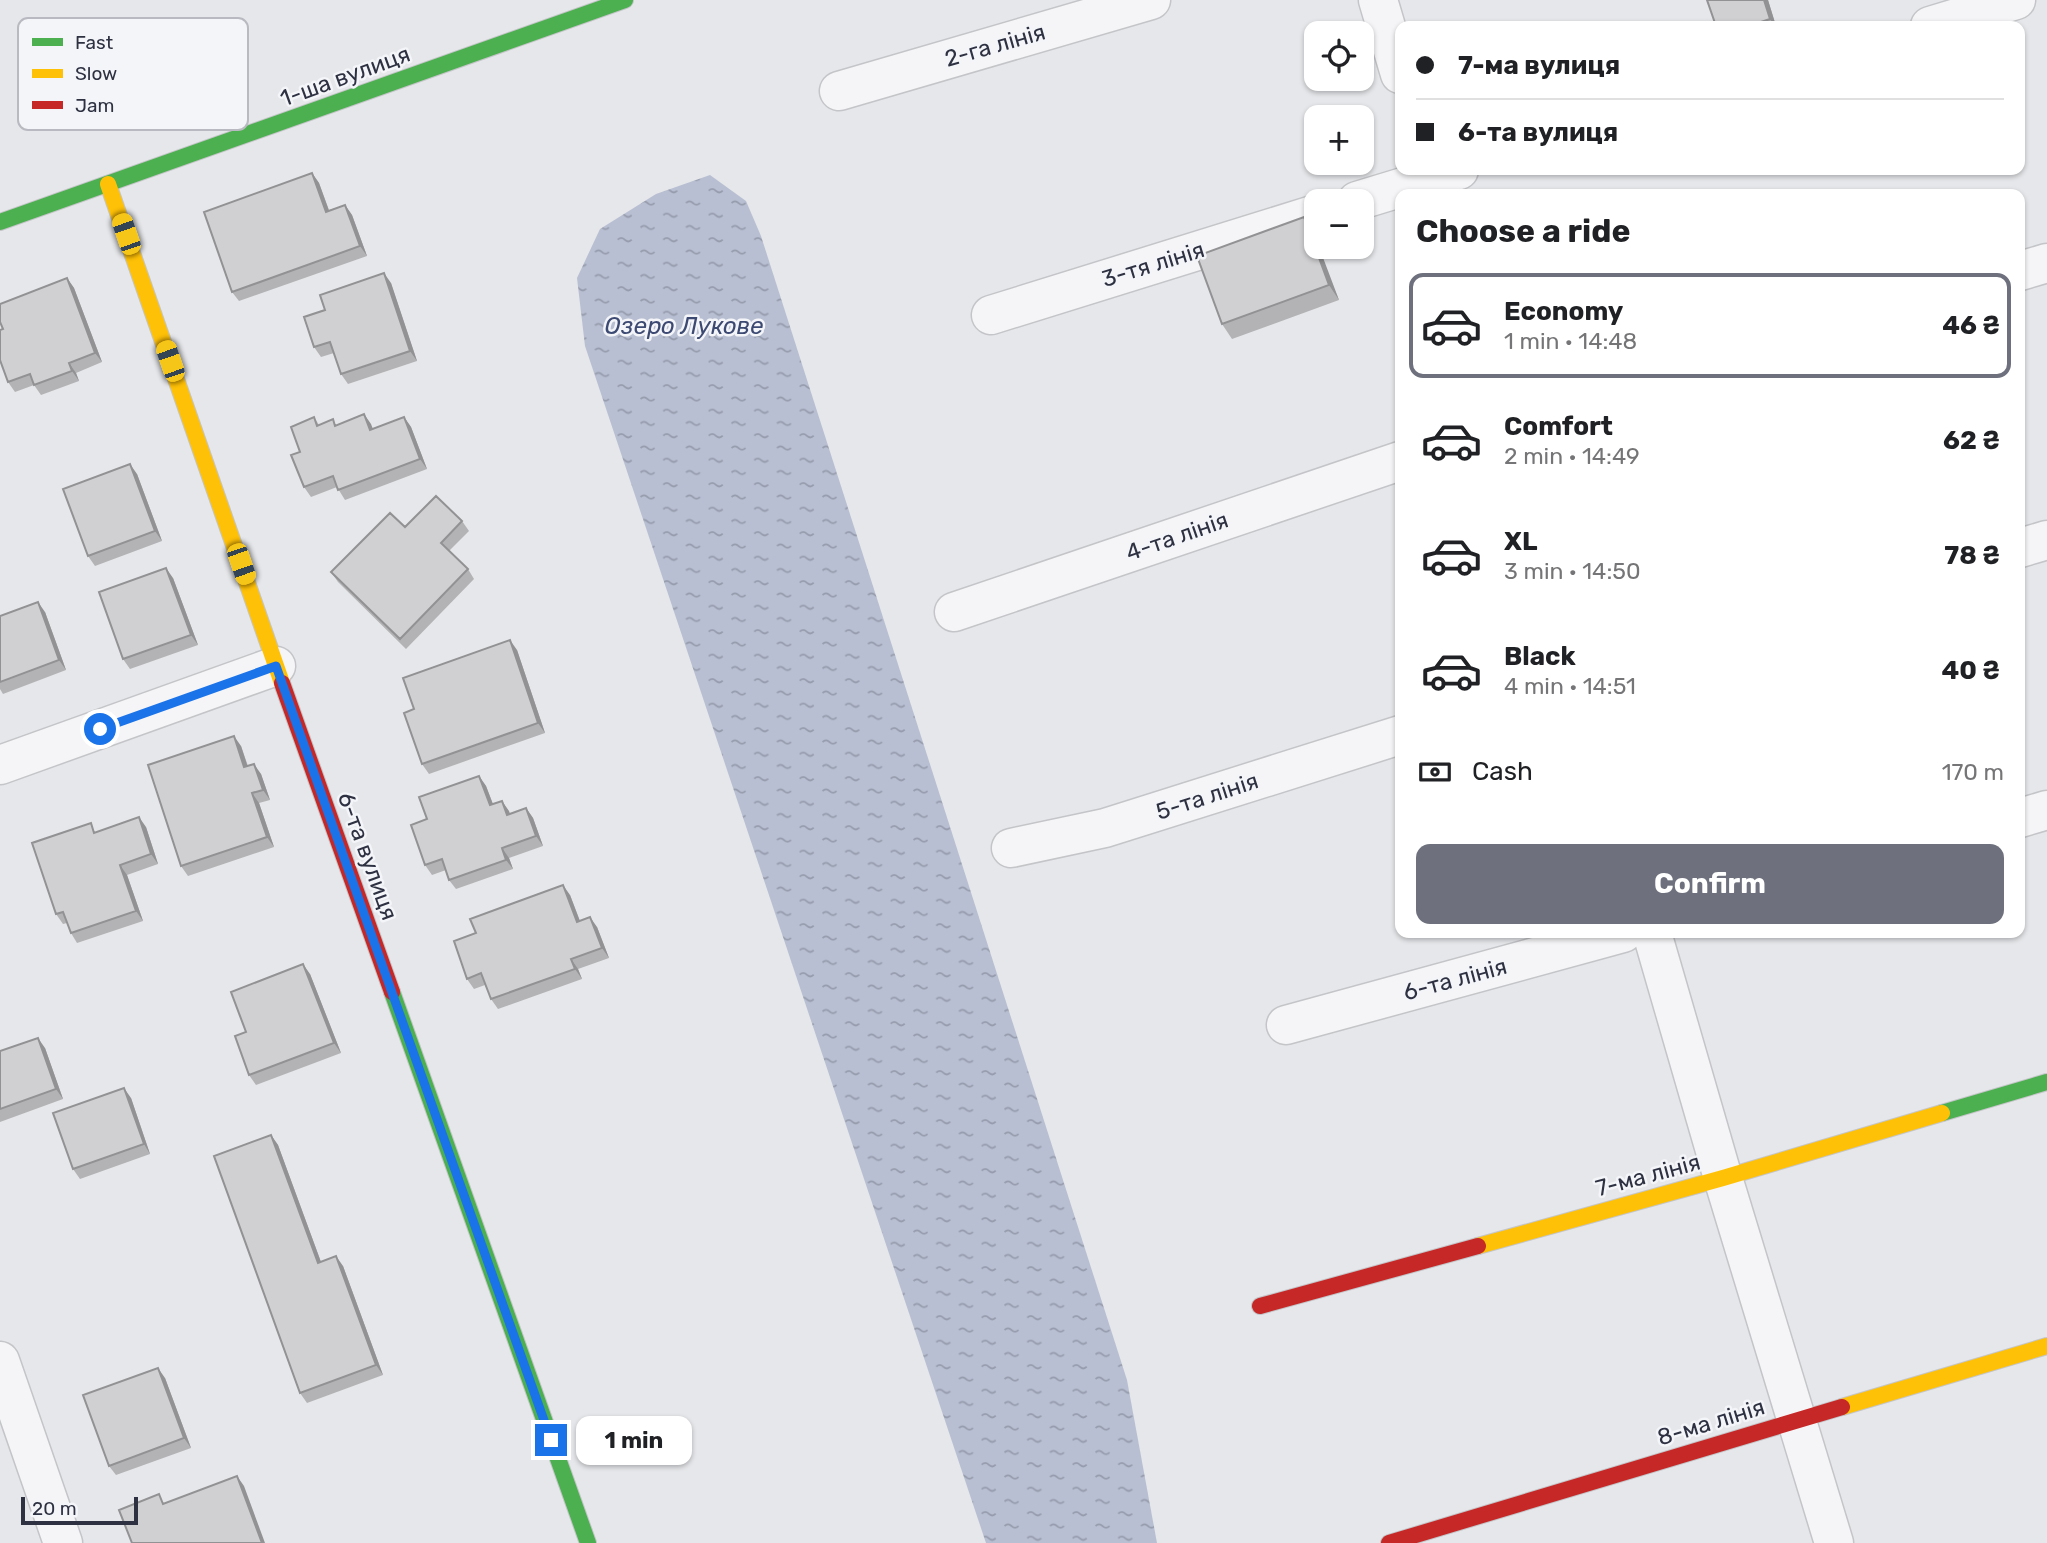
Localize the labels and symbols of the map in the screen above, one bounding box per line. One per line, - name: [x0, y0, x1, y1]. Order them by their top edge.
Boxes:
- street label: 2-га лінія: [941, 17, 1049, 73]
- legend: [18, 18, 248, 130]
- text: Fast: [75, 31, 114, 54]
- street label: 1-ша вулиця: [276, 40, 414, 112]
- text: Slow: [75, 62, 117, 85]
- text: Jam: [75, 94, 114, 117]
- car: [110, 211, 143, 257]
- street label: 3-тя лінія: [1098, 235, 1208, 293]
- water label: Озеро Лукове: [605, 312, 763, 340]
- car: [154, 338, 187, 384]
- street label: 4-та лінія: [1122, 505, 1232, 567]
- car: [225, 541, 258, 587]
- route start: [84, 713, 116, 745]
- street label: 5-та лінія: [1152, 766, 1262, 826]
- street label: 6-та вулиця: [332, 788, 404, 924]
- street label: 6-та лінія: [1400, 952, 1510, 1006]
- street label: 7-ма лінія: [1593, 1148, 1703, 1202]
- street label: 8-ма лінія: [1654, 1392, 1768, 1452]
- callout: 1 min: [576, 1416, 691, 1464]
- route end: [535, 1424, 567, 1456]
- scale bar: [21, 1494, 138, 1526]

